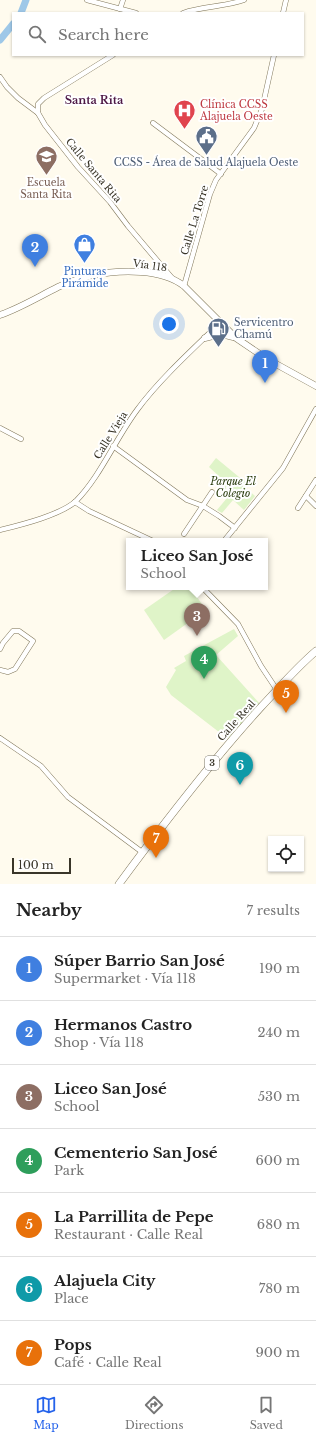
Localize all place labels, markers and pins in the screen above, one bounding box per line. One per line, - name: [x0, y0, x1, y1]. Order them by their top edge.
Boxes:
- hospital icon: Clínica CCSS Alajuela Oeste: [171, 97, 197, 130]
- place label: Clínica CCSS Alajuela Oeste: [199, 98, 273, 123]
- public building icon: CCSS - Área de Salud Alajuela Oeste: [193, 123, 219, 156]
- school or university icon: Escuela Santa Rita: [33, 143, 59, 176]
- place label: CCSS - Área de Salud Alajuela Oeste: [114, 155, 299, 169]
- place label: Escuela Santa Rita: [20, 176, 72, 201]
- shop icon: Pinturas Pirámide: [72, 232, 98, 265]
- pin: 2: [22, 234, 48, 267]
- place label: Pinturas Pirámide: [61, 265, 109, 290]
- fuel station icon: Servicentro Chamú: [206, 315, 232, 348]
- place label: Servicentro Chamú: [234, 316, 294, 341]
- pin: 1: [252, 350, 278, 383]
- pin: 3: [184, 603, 210, 636]
- pin: 4: [191, 646, 217, 679]
- pin: 5: [273, 680, 299, 713]
- pin: 6: [227, 752, 253, 785]
- pin: 7: [143, 825, 169, 858]

